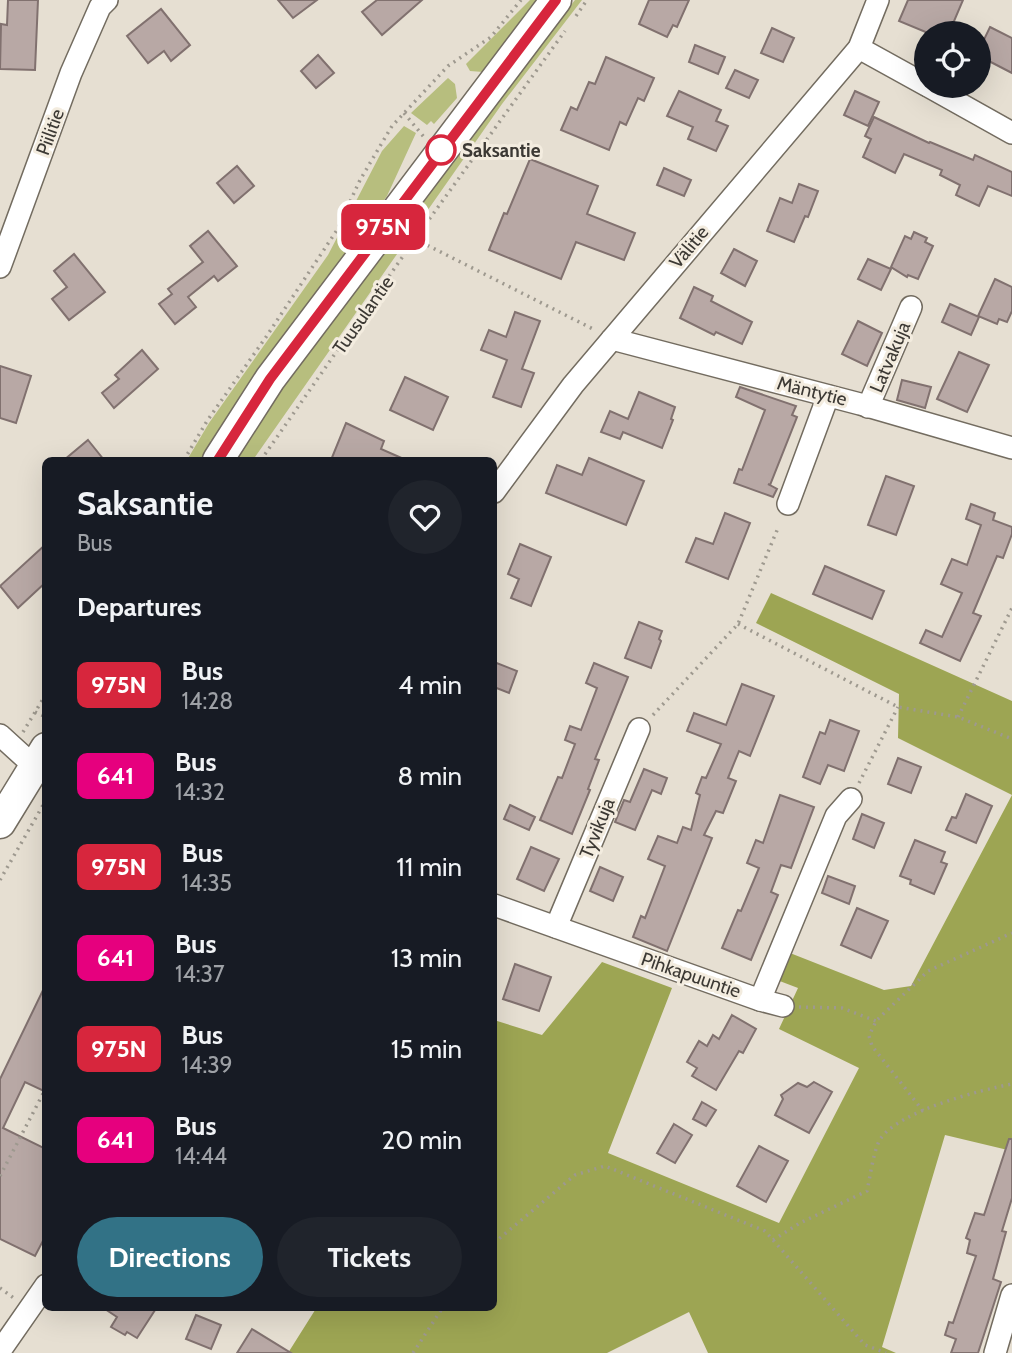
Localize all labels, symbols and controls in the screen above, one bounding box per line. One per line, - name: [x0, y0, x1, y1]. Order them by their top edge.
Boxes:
- map controls: [914, 21, 991, 98]
- button: locate: [914, 21, 991, 98]
- street label: Piilitie: [31, 106, 69, 158]
- marker: Saksantie: [426, 135, 456, 165]
- place label: Saksantie: [462, 139, 541, 162]
- line badge: 975N: [334, 204, 432, 250]
- text: 975N: [355, 212, 411, 241]
- street label: Välitie: [665, 221, 714, 273]
- street label: Tuusulantie: [328, 271, 399, 359]
- street label: Latvakuja: [865, 318, 915, 396]
- street label: Mäntytie: [775, 371, 850, 411]
- button: heart: [388, 480, 462, 554]
- text: Saksantie: [77, 483, 213, 523]
- text: Bus: [77, 529, 112, 557]
- text: Departures: [77, 591, 201, 623]
- text: Bus: [182, 655, 223, 687]
- text: 4 min: [398, 669, 462, 701]
- text: 975N: [91, 670, 147, 699]
- text: 14:28: [182, 687, 233, 715]
- text: Bus: [175, 746, 216, 778]
- text: 8 min: [398, 760, 462, 792]
- text: 641: [97, 761, 134, 790]
- text: 14:32: [175, 778, 225, 806]
- street label: Tyvikuja: [575, 794, 619, 862]
- text: Bus: [182, 837, 223, 869]
- text: 11 min: [396, 851, 462, 883]
- text: 975N: [91, 852, 147, 881]
- text: 14:35: [182, 869, 232, 897]
- text: Bus: [175, 928, 216, 960]
- text: 13 min: [391, 942, 462, 974]
- text: 641: [97, 943, 134, 972]
- street label: Pihkapuuntie: [638, 947, 744, 1003]
- text: 14:37: [175, 960, 225, 988]
- text: Bus: [182, 1019, 223, 1051]
- text: 15 min: [391, 1033, 462, 1065]
- text: 975N: [91, 1034, 147, 1063]
- text: 14:39: [182, 1051, 233, 1079]
- text: Bus: [175, 1110, 216, 1142]
- text: 20 min: [382, 1124, 462, 1156]
- text: 641: [97, 1125, 134, 1154]
- text: 14:44: [175, 1142, 227, 1170]
- button: Directions: [77, 1217, 263, 1297]
- button: Tickets: [277, 1217, 462, 1297]

